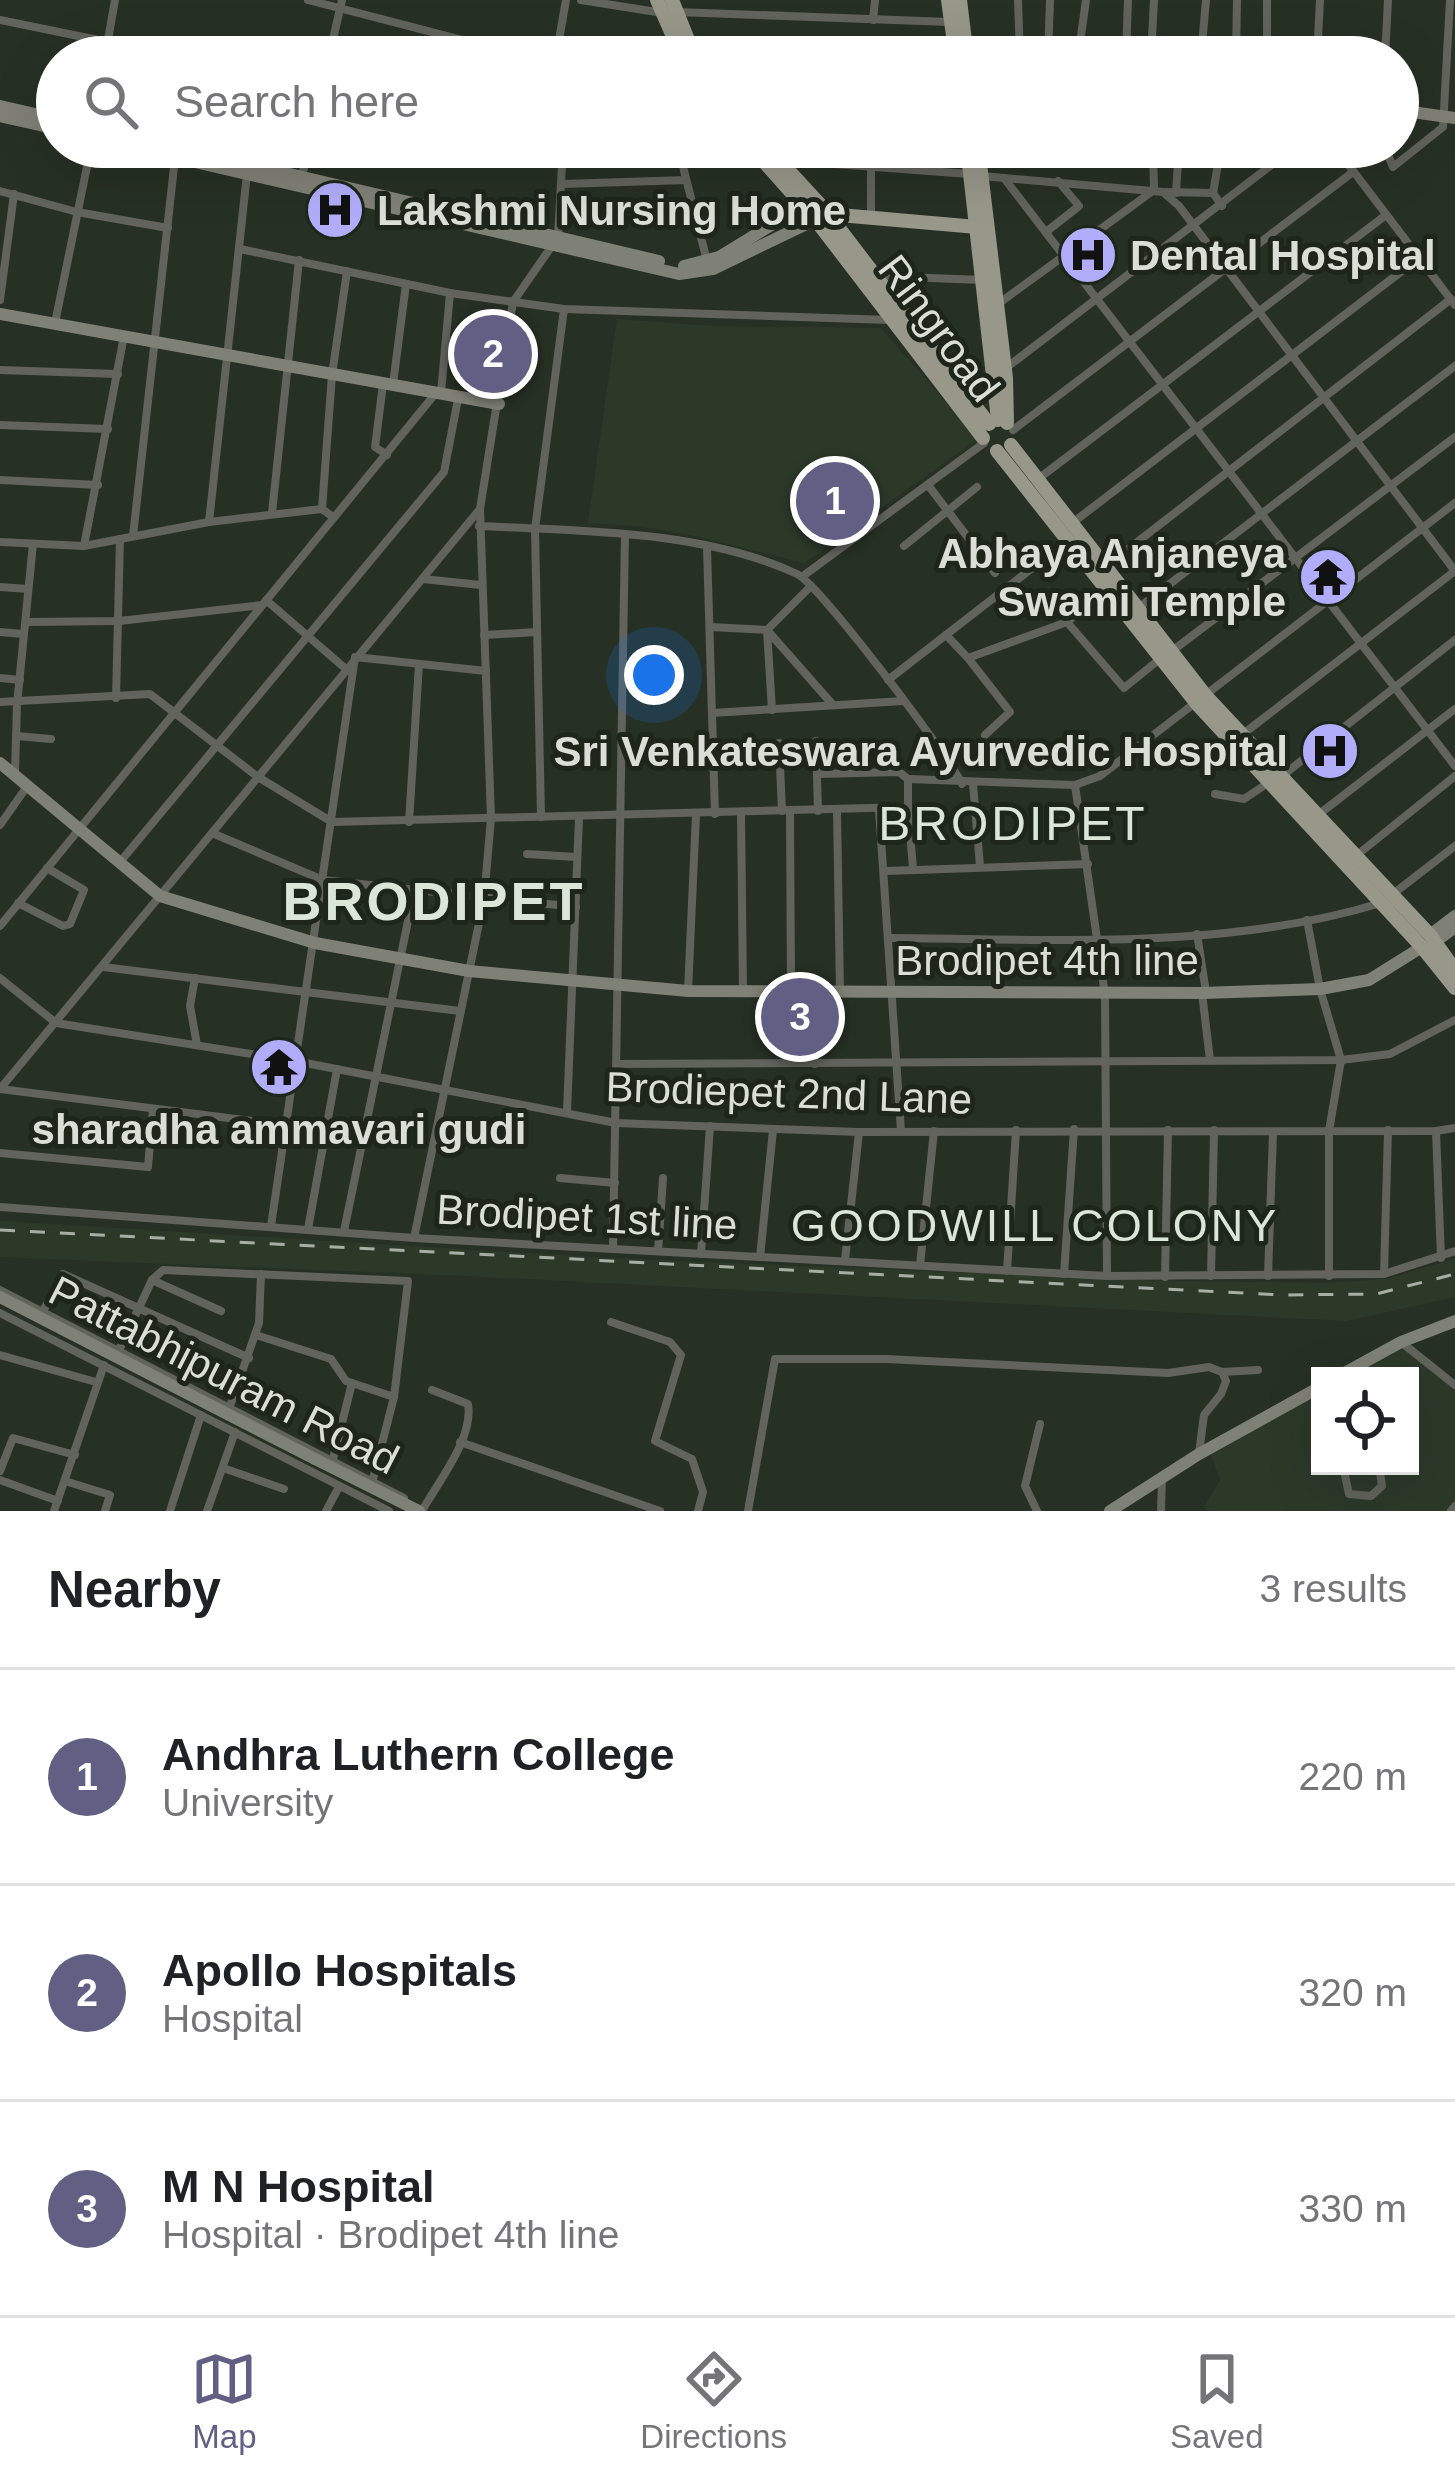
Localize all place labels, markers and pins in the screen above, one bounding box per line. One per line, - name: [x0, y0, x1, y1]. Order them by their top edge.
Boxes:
- hospital icon: Lakshmi Nursing Home: [304, 179, 366, 241]
- place label: Lakshmi Nursing Home: [377, 187, 846, 234]
- hospital icon: Dental Hospital: [1057, 224, 1119, 286]
- place label: Dental Hospital: [1130, 232, 1436, 279]
- pin: 2: [454, 309, 532, 399]
- pin: 1: [796, 456, 874, 546]
- place label: Abhaya Anjaneya Swami Temple: [937, 530, 1287, 625]
- temple icon: Abhaya Anjaneya Swami Temple: [1297, 546, 1359, 608]
- hospital icon: Sri Venkateswara Ayurvedic Hospital: [1299, 720, 1361, 782]
- place label: Sri Venkateswara Ayurvedic Hospital: [553, 728, 1288, 775]
- pin: 3: [761, 972, 839, 1062]
- temple icon: sharadha ammavari gudi: [248, 1036, 310, 1098]
- place label: sharadha ammavari gudi: [32, 1106, 526, 1153]

